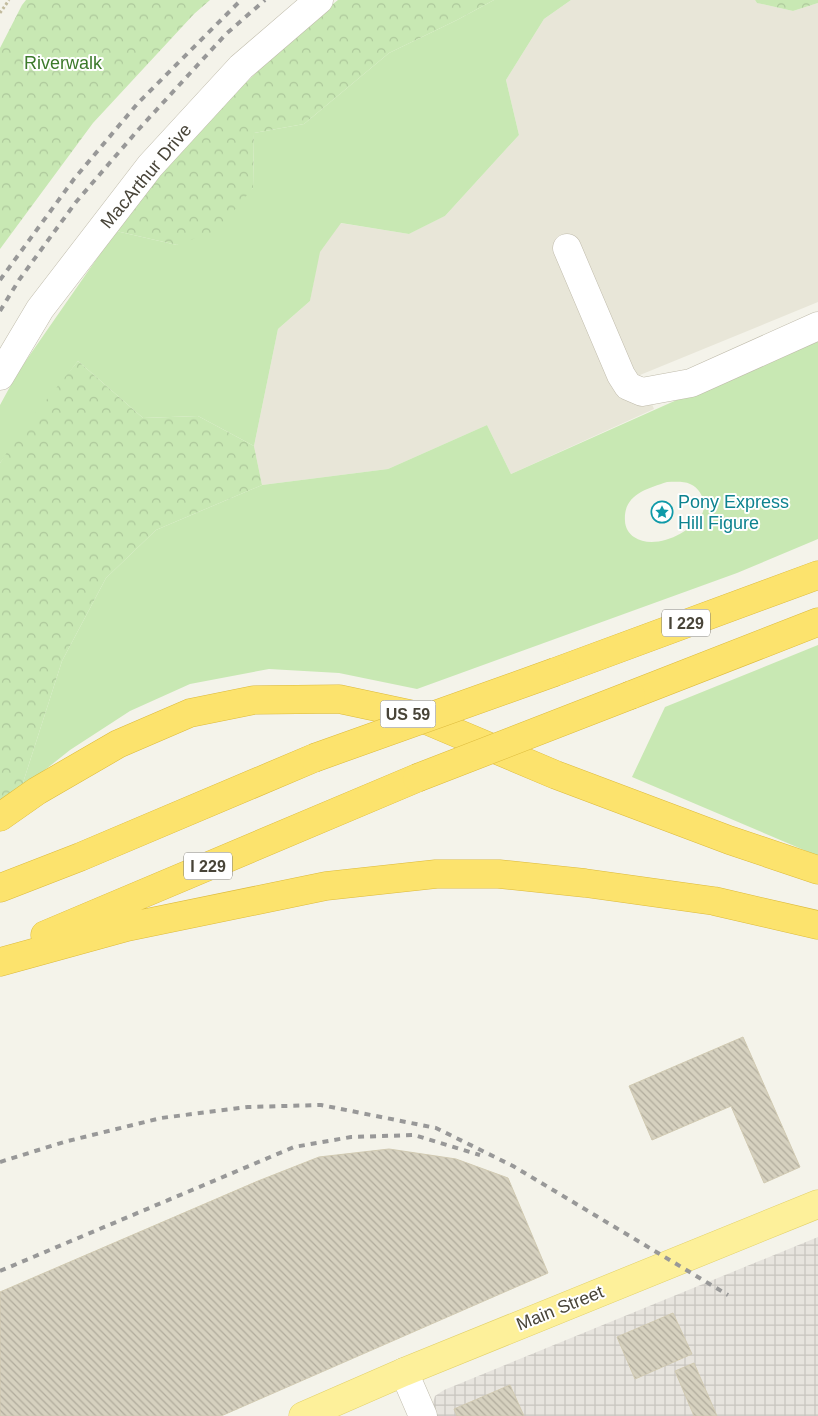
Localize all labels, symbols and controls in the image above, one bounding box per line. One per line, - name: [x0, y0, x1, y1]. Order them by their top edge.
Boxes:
- park label: Riverwalk: [24, 53, 103, 73]
- street label: MacArthur Drive: [97, 120, 195, 232]
- place label: Pony Express Hill Figure: [678, 492, 789, 533]
- place icon: Pony Express Hill Figure: [650, 500, 674, 524]
- road number: I 229: [662, 610, 710, 636]
- road number: US 59: [380, 701, 436, 728]
- road number: I 229: [184, 852, 232, 879]
- street label: Main Street: [514, 1281, 606, 1335]

